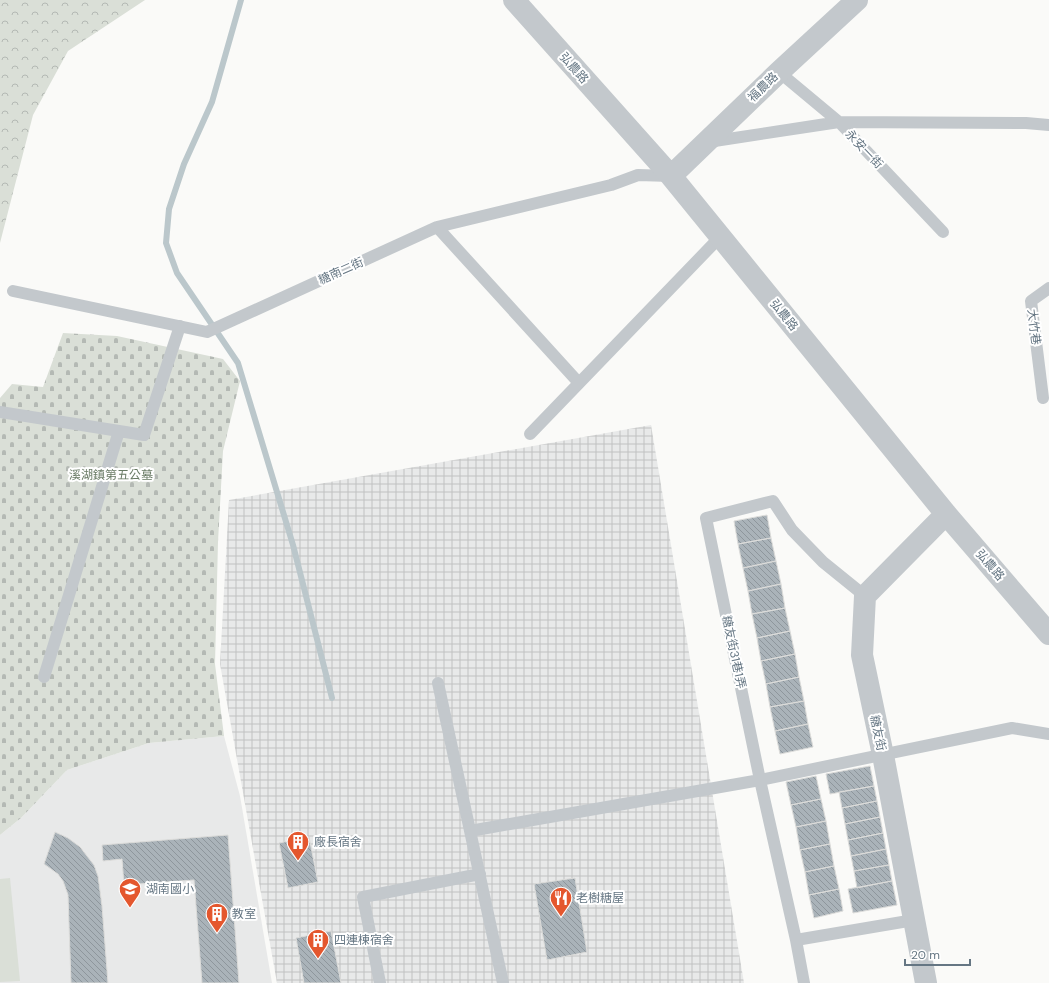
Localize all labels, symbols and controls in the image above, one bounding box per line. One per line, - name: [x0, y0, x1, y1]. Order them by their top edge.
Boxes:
- street label: 弘農路: [556, 49, 592, 87]
- street label: 福農路: [744, 69, 782, 105]
- street label: 永安一街: [842, 126, 886, 172]
- street label: 糖南二街: [316, 254, 366, 288]
- street label: 弘農路: [766, 296, 802, 334]
- street label: 大竹巷: [1024, 308, 1044, 346]
- park label: 溪湖鎮第五公墓: [69, 467, 153, 483]
- street label: 弘農路: [972, 546, 1008, 584]
- street label: 糖友街31巷1弄: [718, 614, 750, 690]
- street label: 糖友街: [866, 714, 890, 752]
- building icon: 廠長宿舍: [285, 829, 311, 862]
- place label: 廠長宿舍: [314, 834, 362, 850]
- school or university icon: 湖南國小: [117, 876, 143, 909]
- place label: 湖南國小: [146, 881, 194, 897]
- restaurant icon: 老樹糖屋: [548, 885, 574, 918]
- place label: 老樹糖屋: [576, 890, 624, 906]
- building icon: 教室: [204, 901, 230, 934]
- place label: 教室: [232, 906, 256, 922]
- building icon: 四連棟宿舍: [305, 927, 331, 960]
- place label: 四連棟宿舍: [334, 932, 394, 948]
- scale bar: [905, 941, 970, 967]
- text: 20 m: [911, 947, 940, 963]

